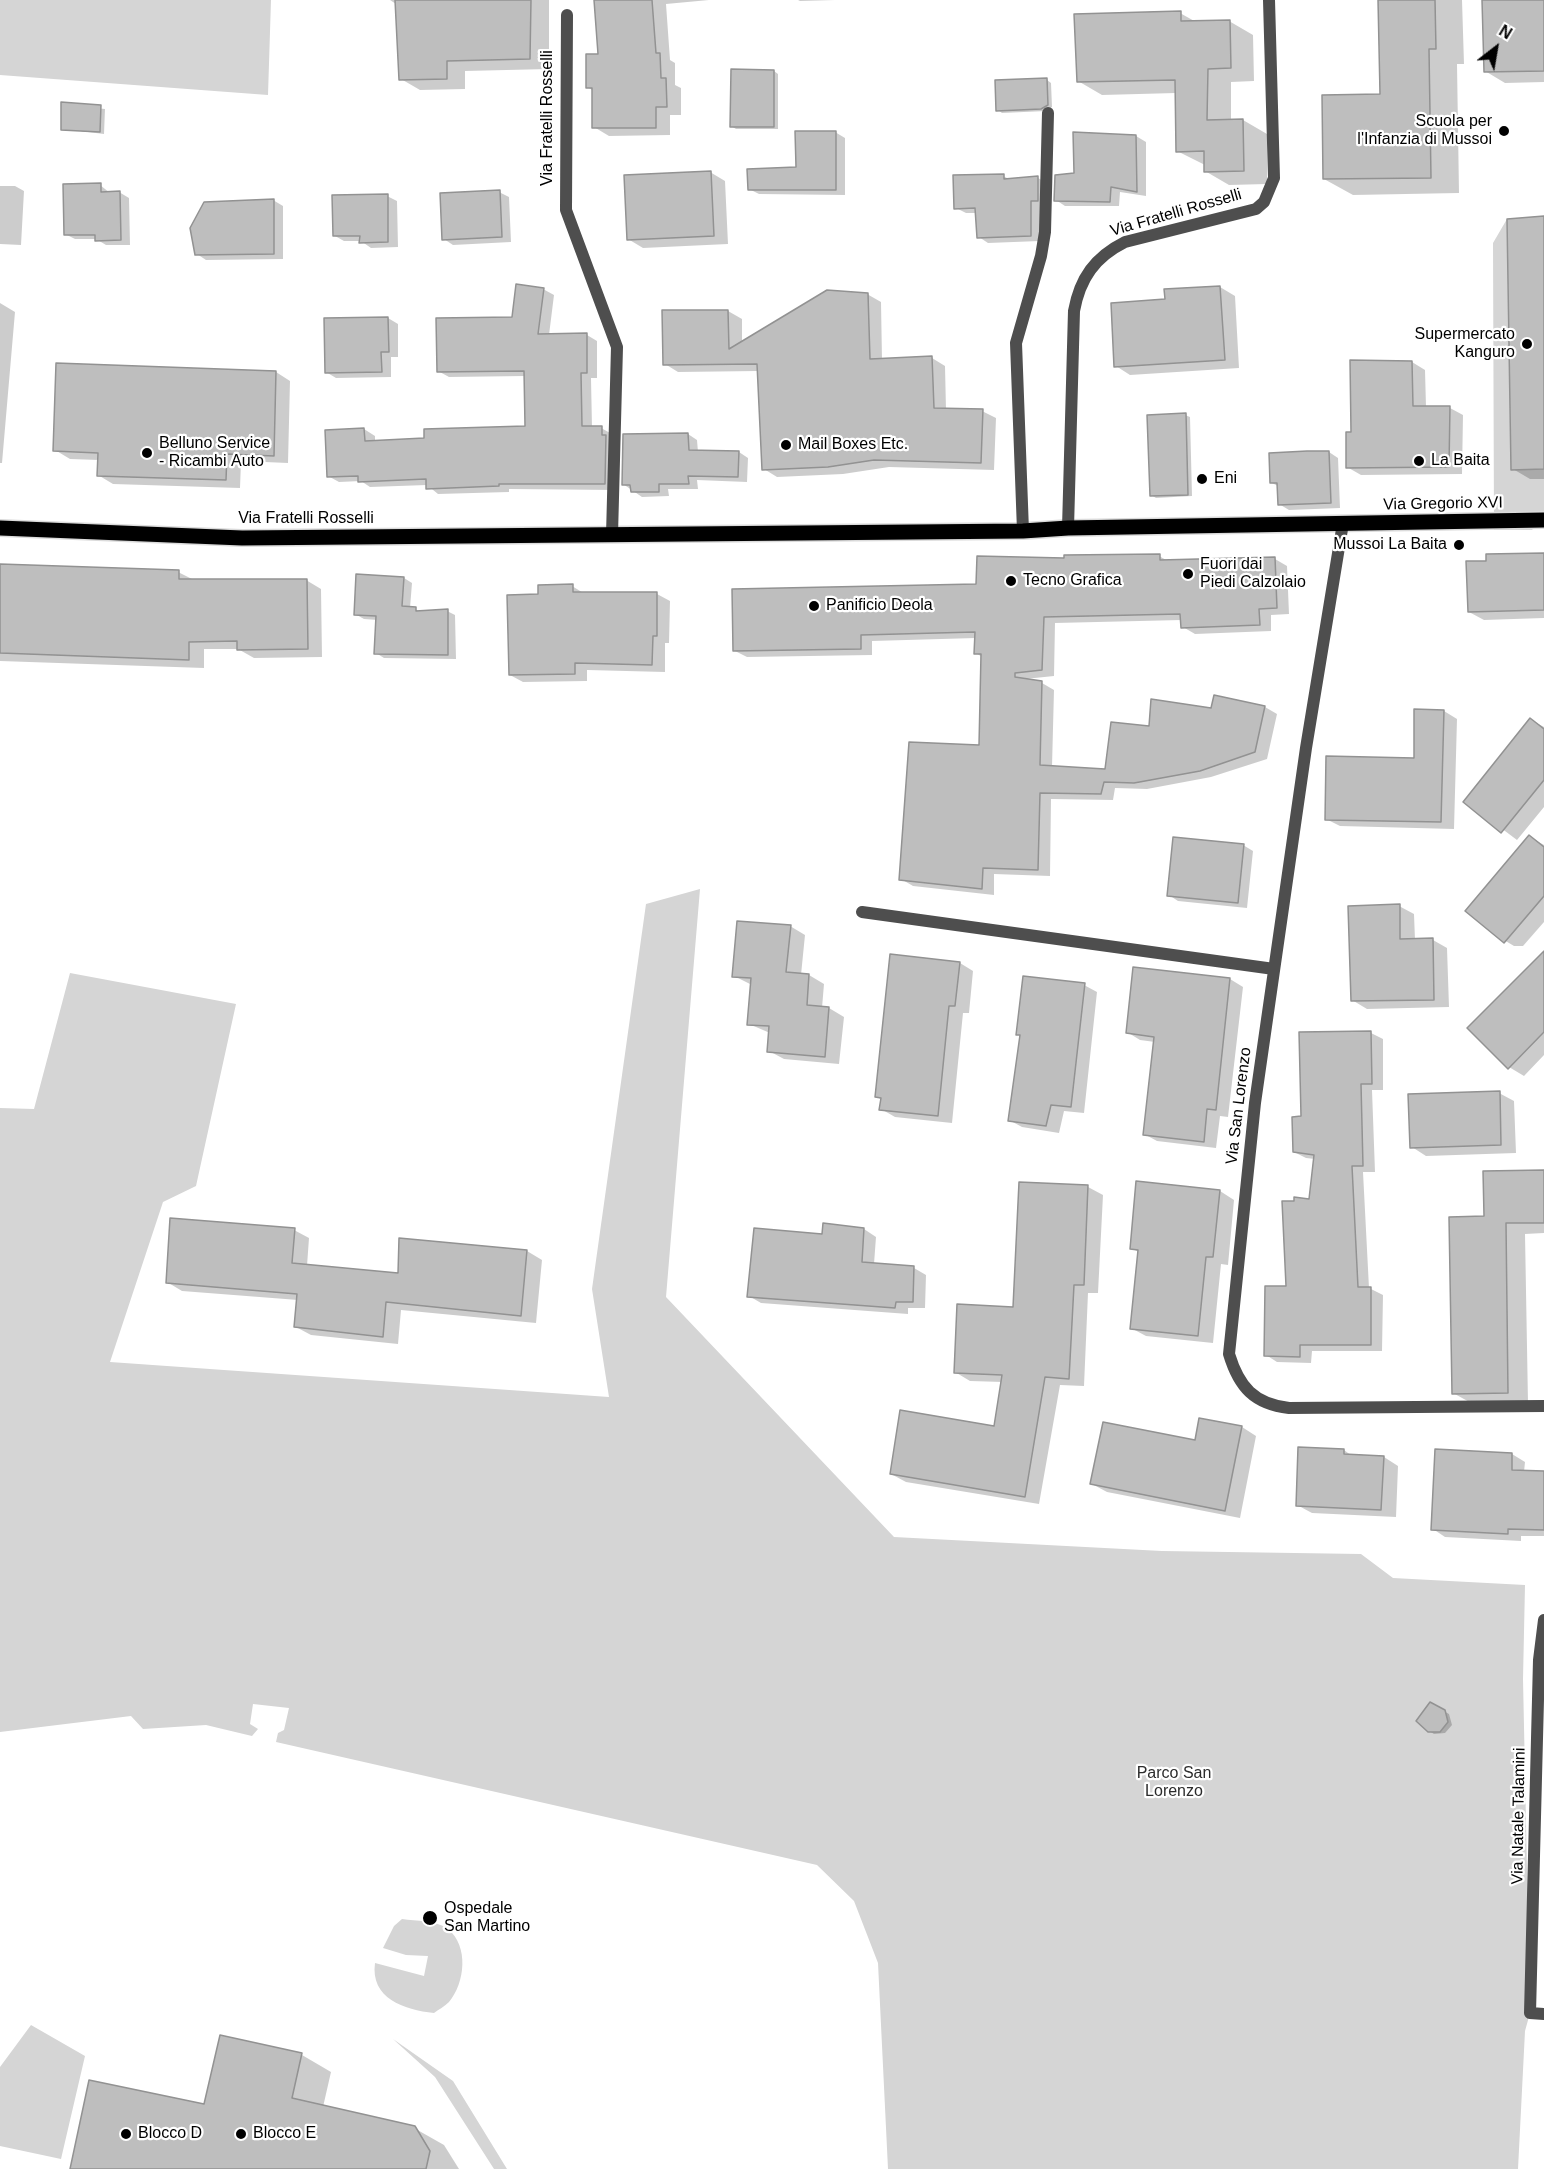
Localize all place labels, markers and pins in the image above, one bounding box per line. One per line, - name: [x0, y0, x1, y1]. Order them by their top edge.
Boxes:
- place label: Scuola per l'Infanzia di Mussoi: [1357, 112, 1492, 150]
- marker: Scuola per l'Infanzia di Mussoi: [1497, 124, 1511, 138]
- place label: Supermercato Kanguro: [1415, 325, 1515, 363]
- marker: Supermercato Kanguro: [1520, 337, 1534, 351]
- place label: Belluno Service - Ricambi Auto: [159, 434, 270, 472]
- place label: Mail Boxes Etc.: [798, 435, 908, 455]
- marker: Mail Boxes Etc.: [779, 438, 793, 452]
- marker: Belluno Service - Ricambi Auto: [140, 446, 154, 460]
- place label: La Baita: [1431, 451, 1490, 471]
- marker: La Baita: [1412, 454, 1426, 468]
- place label: Eni: [1214, 469, 1237, 489]
- marker: Eni: [1195, 472, 1209, 486]
- place label: Mussoi La Baita: [1333, 535, 1447, 555]
- marker: Mussoi La Baita: [1452, 538, 1466, 552]
- place label: Fuori dai Piedi Calzolaio: [1200, 555, 1306, 593]
- marker: Fuori dai Piedi Calzolaio: [1181, 567, 1195, 581]
- place label: Tecno Grafica: [1023, 571, 1122, 591]
- marker: Tecno Grafica: [1004, 574, 1018, 588]
- place label: Panificio Deola: [826, 596, 933, 616]
- marker: Panificio Deola: [807, 599, 821, 613]
- place label: Ospedale San Martino: [444, 1899, 530, 1937]
- marker: Ospedale San Martino: [421, 1909, 439, 1927]
- place label: Blocco D: [138, 2124, 202, 2144]
- place label: Blocco E: [253, 2124, 316, 2144]
- marker: Blocco D: [119, 2127, 133, 2141]
- marker: Blocco E: [234, 2127, 248, 2141]

